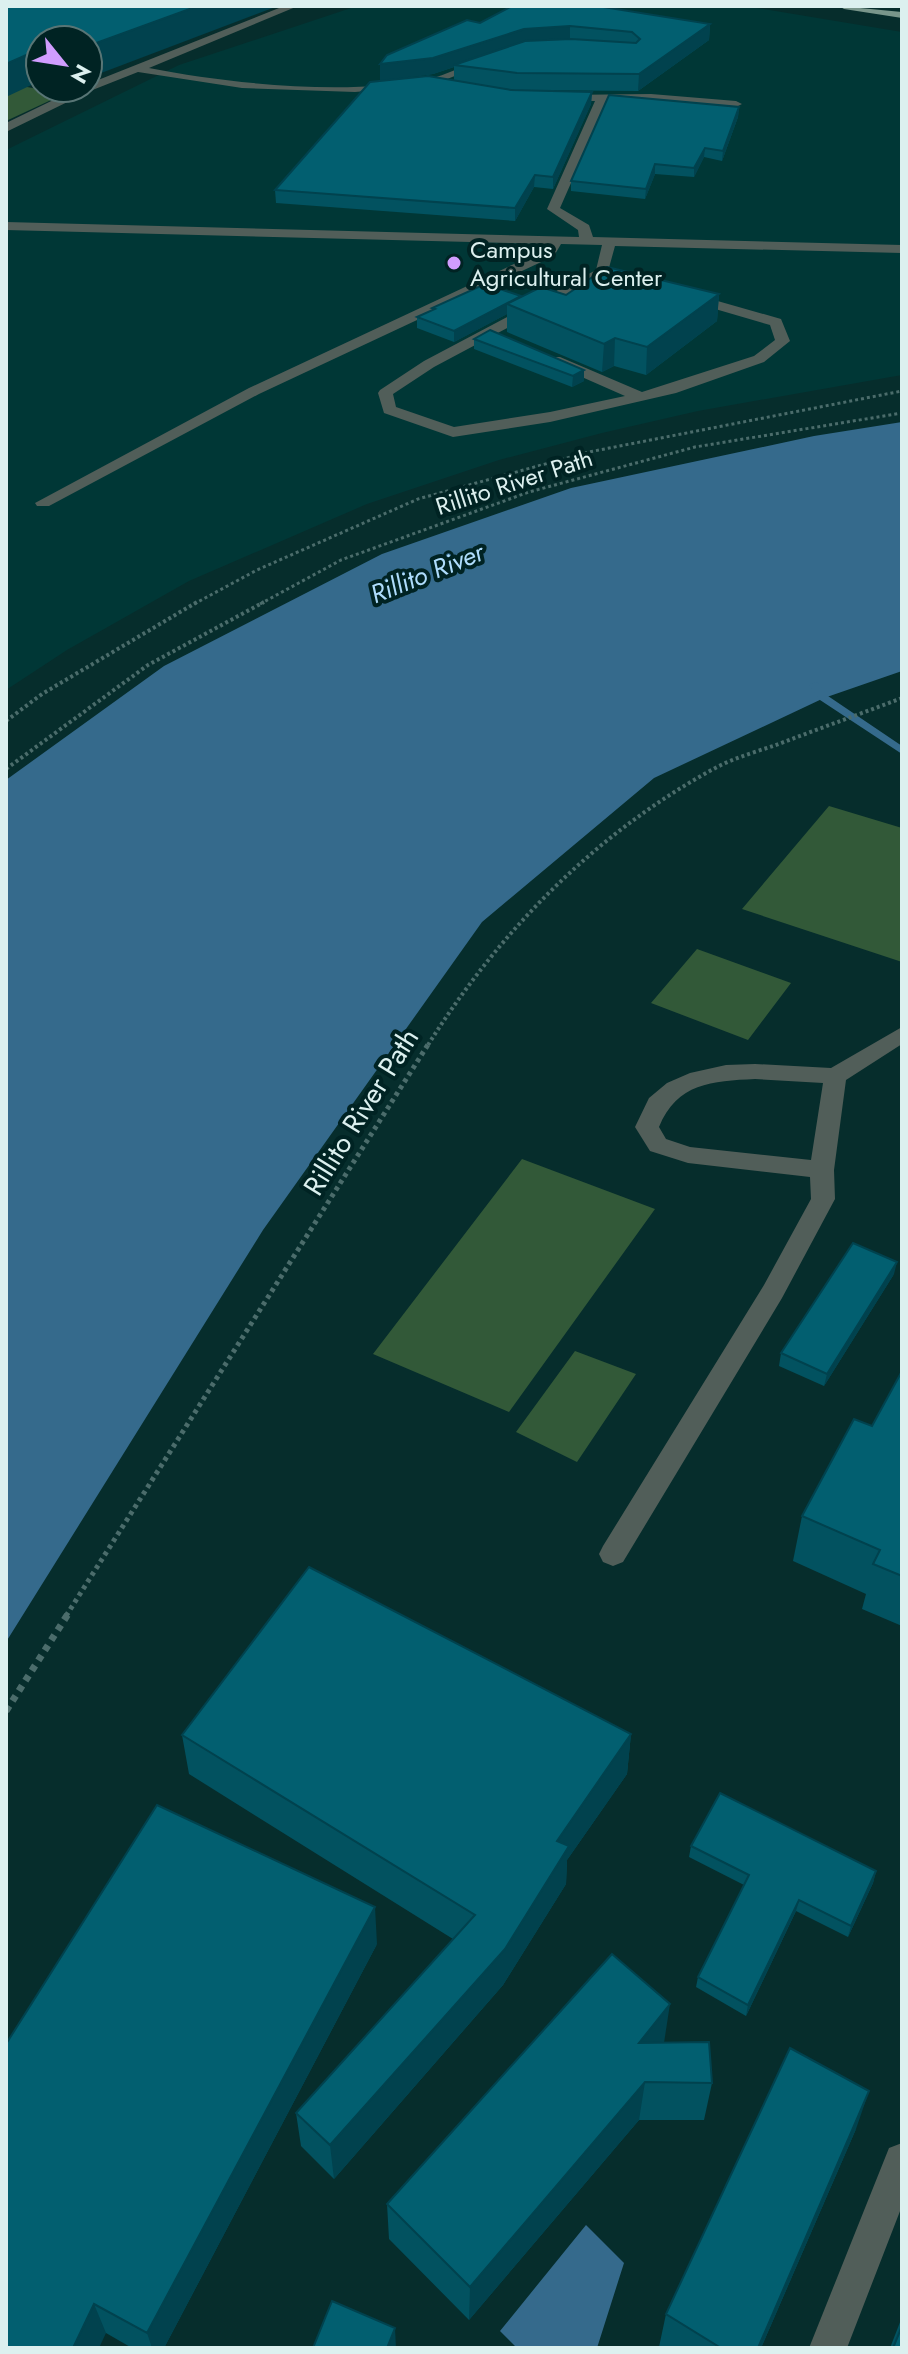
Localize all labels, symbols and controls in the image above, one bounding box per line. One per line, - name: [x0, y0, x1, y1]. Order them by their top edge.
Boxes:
- north arrow: [24, 24, 104, 104]
- text: N: [63, 58, 100, 90]
- place label: Campus Agricultural Center: [470, 232, 663, 295]
- marker: Campus Agricultural Center: [445, 254, 463, 272]
- street label: Rillito River Path: [431, 440, 597, 524]
- water label: Rillito River: [364, 532, 491, 613]
- street label: Rillito River Path: [293, 1020, 429, 1204]

